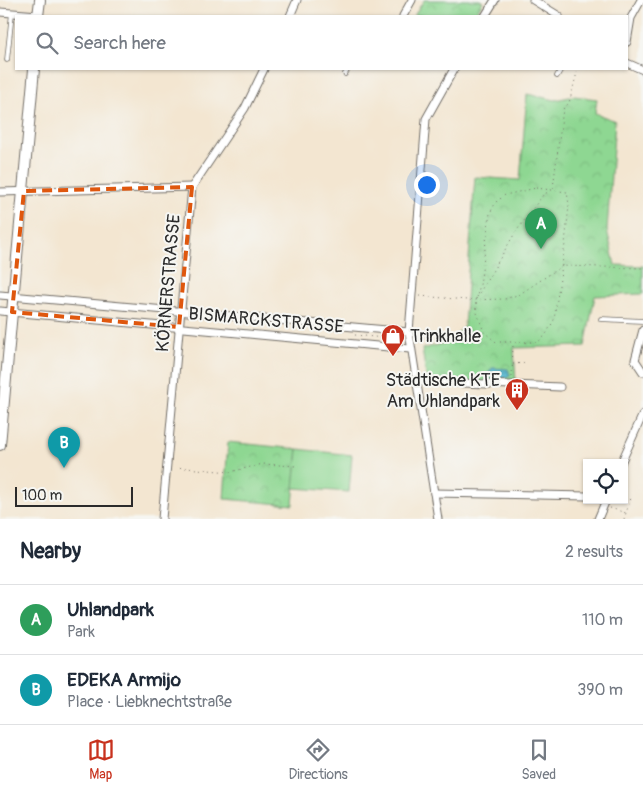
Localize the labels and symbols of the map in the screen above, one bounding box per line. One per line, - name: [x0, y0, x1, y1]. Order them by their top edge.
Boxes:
- your location: [414, 172, 440, 198]
- pin: A: [525, 208, 557, 249]
- street label: KÖRNERSTRASSE: [151, 213, 186, 353]
- street label: BISMARCKSTRASSE: [187, 302, 345, 339]
- shop icon: Trinkhalle: [380, 323, 406, 357]
- place label: Trinkhalle: [410, 325, 481, 348]
- place label: Städtische KTE Am Uhlandpark: [386, 369, 500, 413]
- building icon: Städtische KTE Am Uhlandpark: [504, 377, 530, 411]
- pin: B: [48, 427, 80, 468]
- scale bar: [15, 484, 132, 507]

